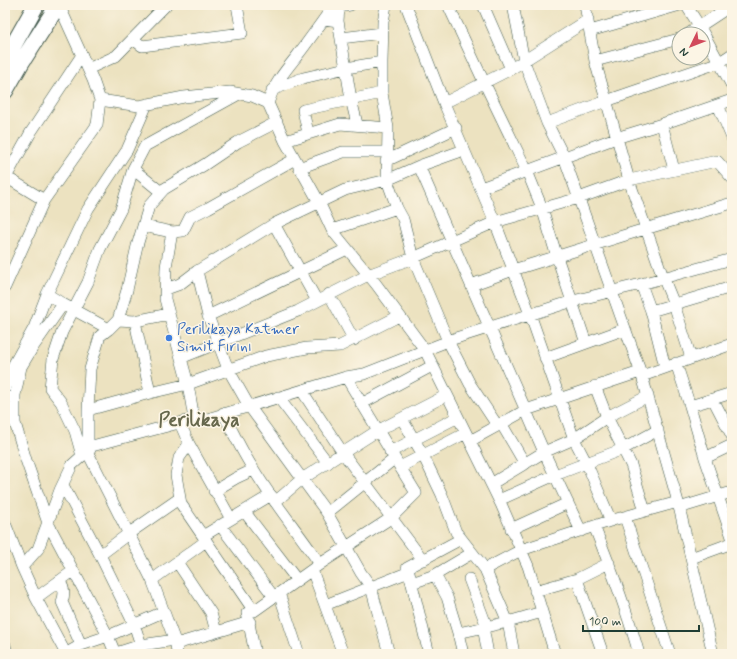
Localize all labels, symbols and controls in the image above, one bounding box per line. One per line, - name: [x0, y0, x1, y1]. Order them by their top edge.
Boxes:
- north arrow: [671, 26, 711, 66]
- text: N: [677, 45, 692, 60]
- place label: Perilikaya Katmer Simit Fırını: [177, 320, 299, 357]
- marker: Perilikaya Katmer Simit Fırını: [164, 333, 174, 343]
- district label: Perilikaya: [159, 408, 239, 433]
- scale bar: [583, 607, 699, 633]
- text: 100 m: [589, 614, 621, 630]

